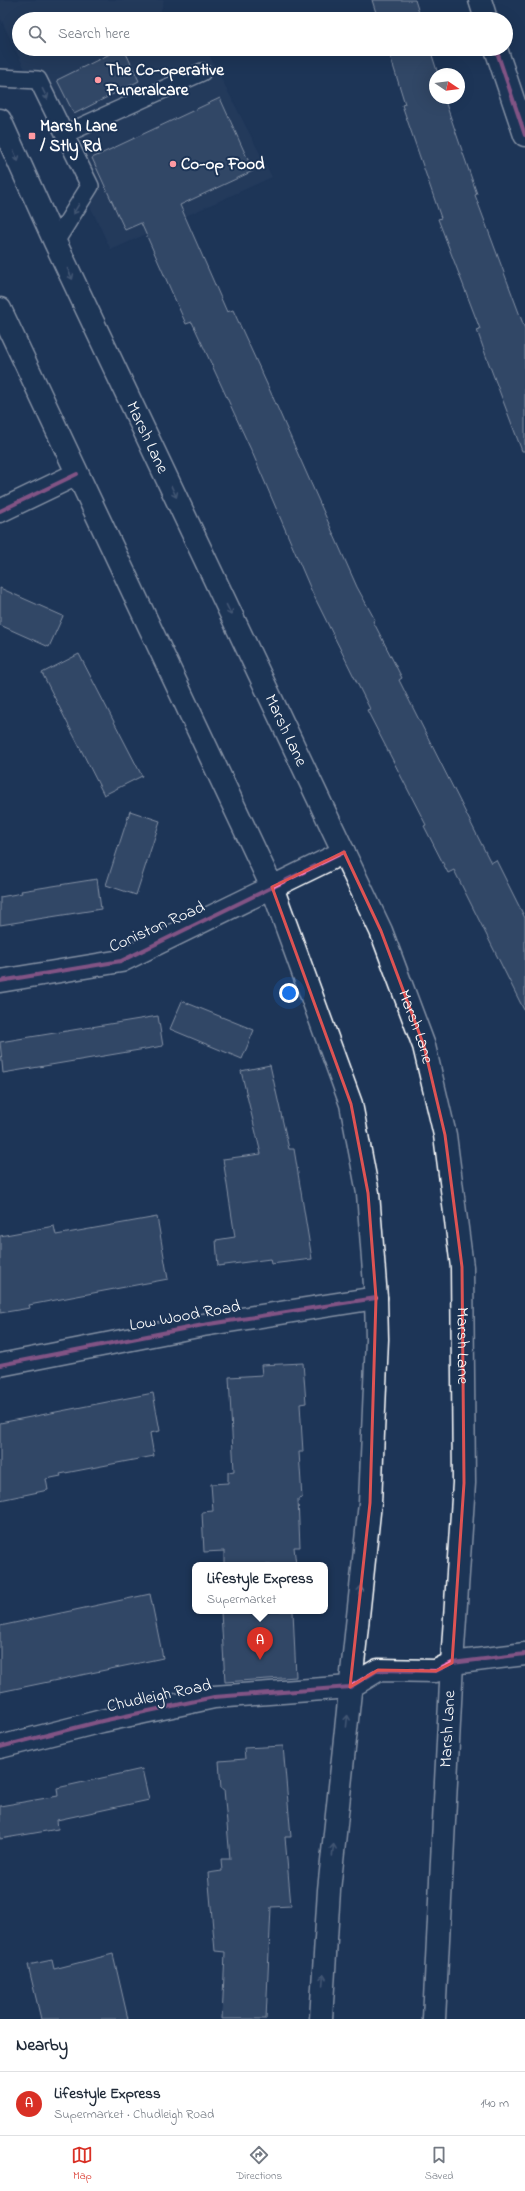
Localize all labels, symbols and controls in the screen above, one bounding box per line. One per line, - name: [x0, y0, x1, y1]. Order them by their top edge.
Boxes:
- search box: [12, 12, 513, 56]
- icon: search: [26, 23, 48, 45]
- text: Search here: [58, 23, 130, 45]
- place label: The Co-operative Funeralcare: [105, 58, 225, 103]
- north arrow: [429, 68, 465, 104]
- marker: The Co-operative Funeralcare: [93, 75, 103, 85]
- one-way arrow: [42, 88, 49, 100]
- place label: Marsh Lane / Stly Rd: [39, 114, 119, 161]
- marker: Marsh Lane / Stly Rd: [27, 131, 37, 141]
- one-way arrow: [13, 149, 20, 161]
- place label: Co-op Food: [181, 152, 265, 177]
- marker: Co-op Food: [168, 159, 178, 169]
- one-way arrow: [71, 203, 79, 215]
- one-way arrow: [67, 267, 74, 279]
- street label: Marsh Lane: [120, 397, 175, 478]
- one-way arrow: [171, 486, 178, 498]
- one-way arrow: [226, 604, 233, 616]
- street label: Marsh Lane: [258, 690, 314, 771]
- street label: Coniston Road: [105, 895, 209, 959]
- your location: [279, 983, 299, 1003]
- street label: Marsh Lane: [391, 986, 440, 1067]
- street label: Low Wood Road: [128, 1294, 243, 1338]
- street label: Marsh Lane: [450, 1307, 476, 1385]
- popup: [192, 1562, 328, 1614]
- text: Lifestyle Express: [207, 1568, 313, 1590]
- one-way arrow: [357, 1586, 364, 1599]
- text: Supermarket: [207, 1590, 276, 1609]
- pin: A: [247, 1627, 273, 1660]
- street label: Chudleigh Road: [104, 1673, 215, 1721]
- street label: Marsh Lane: [433, 1689, 463, 1768]
- one-way arrow: [343, 1715, 351, 1728]
- one-way arrow: [329, 1844, 337, 1857]
- one-way arrow: [320, 1974, 327, 1987]
- text: Nearby: [16, 2033, 68, 2058]
- text: Lifestyle Express: [54, 2083, 161, 2105]
- text: A: [25, 2094, 33, 2113]
- text: 140 m: [481, 2094, 509, 2113]
- text: Supermarket · Chudleigh Road: [54, 2105, 214, 2124]
- tab: Map: [71, 2144, 93, 2184]
- tab: Directions: [236, 2144, 282, 2184]
- tab: Saved: [425, 2144, 454, 2184]

